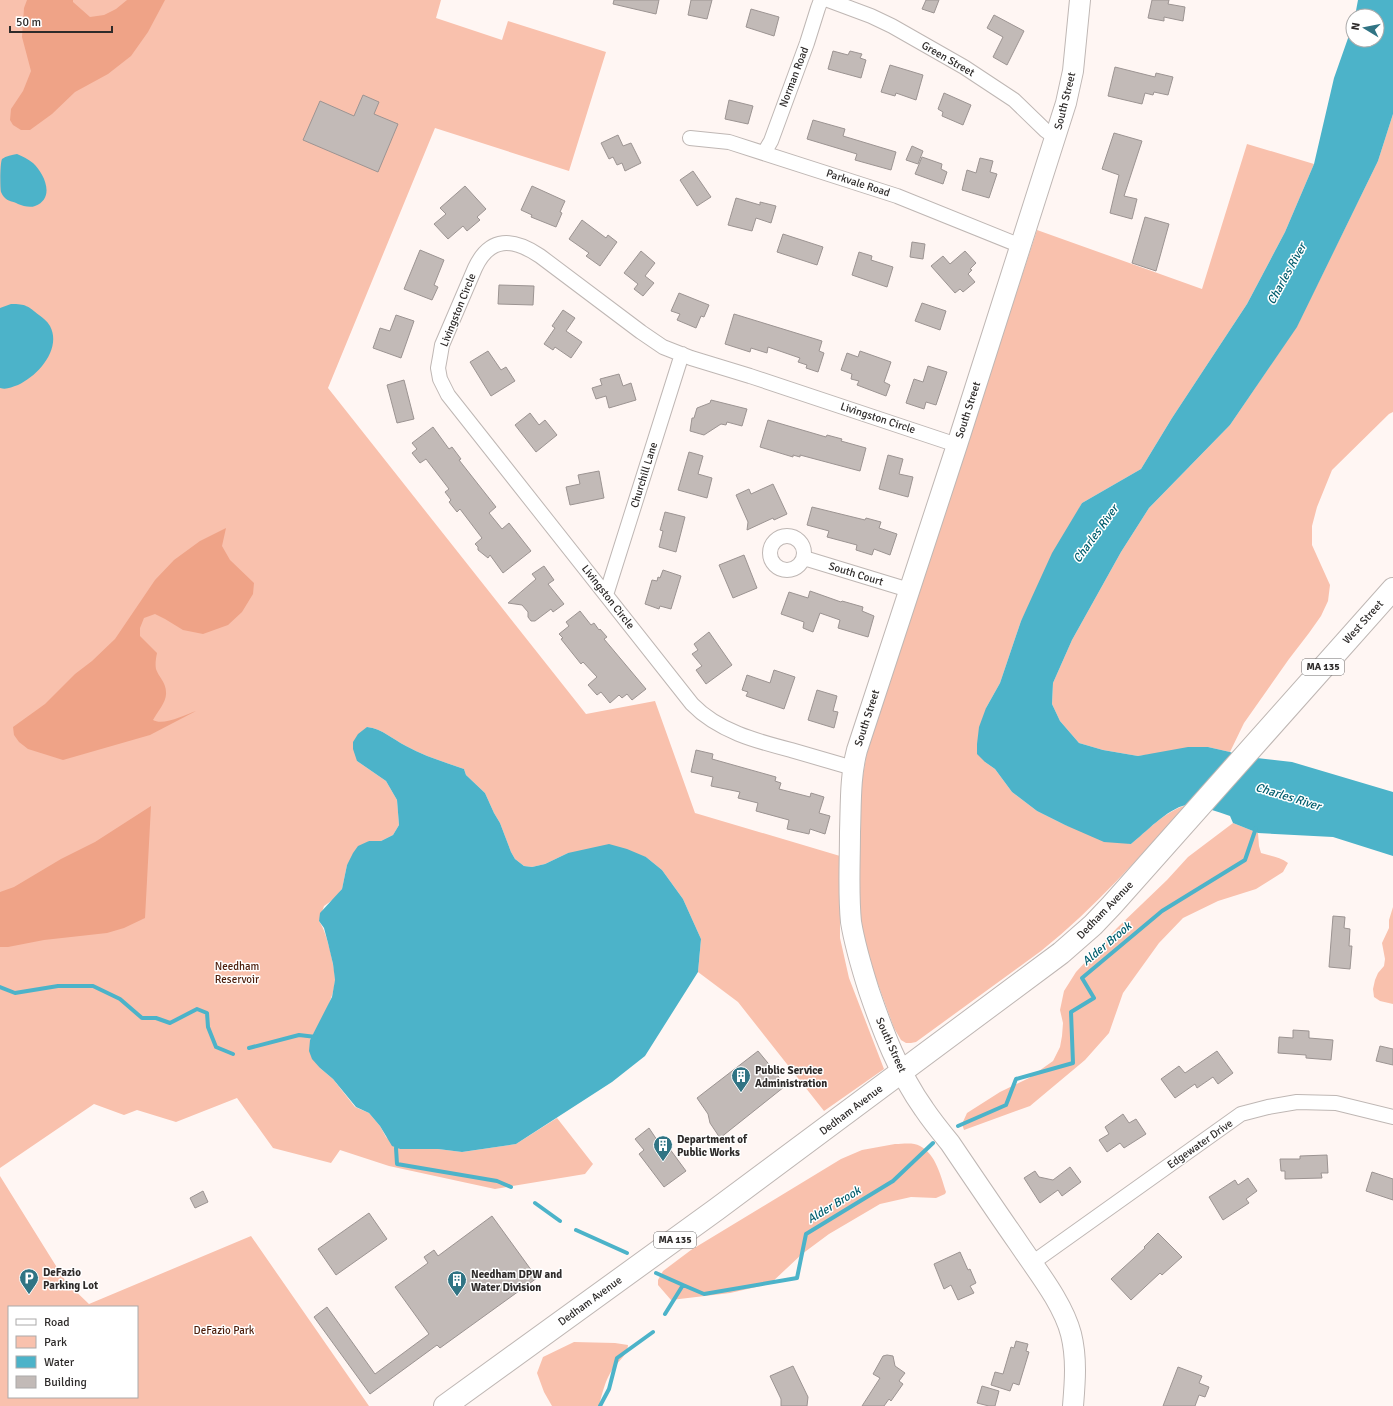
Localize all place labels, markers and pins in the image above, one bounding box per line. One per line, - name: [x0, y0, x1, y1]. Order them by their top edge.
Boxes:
- place label: Public Service Administration: [755, 1064, 827, 1090]
- building icon: Public Service Administration: [730, 1065, 752, 1093]
- place label: Department of Public Works: [677, 1133, 748, 1159]
- building icon: Department of Public Works: [652, 1134, 674, 1162]
- place label: DeFazio Parking Lot: [43, 1266, 98, 1292]
- parking icon: DeFazio Parking Lot: [18, 1267, 40, 1295]
- place label: Needham DPW and Water Division: [471, 1268, 562, 1294]
- building icon: Needham DPW and Water Division: [446, 1269, 468, 1297]

